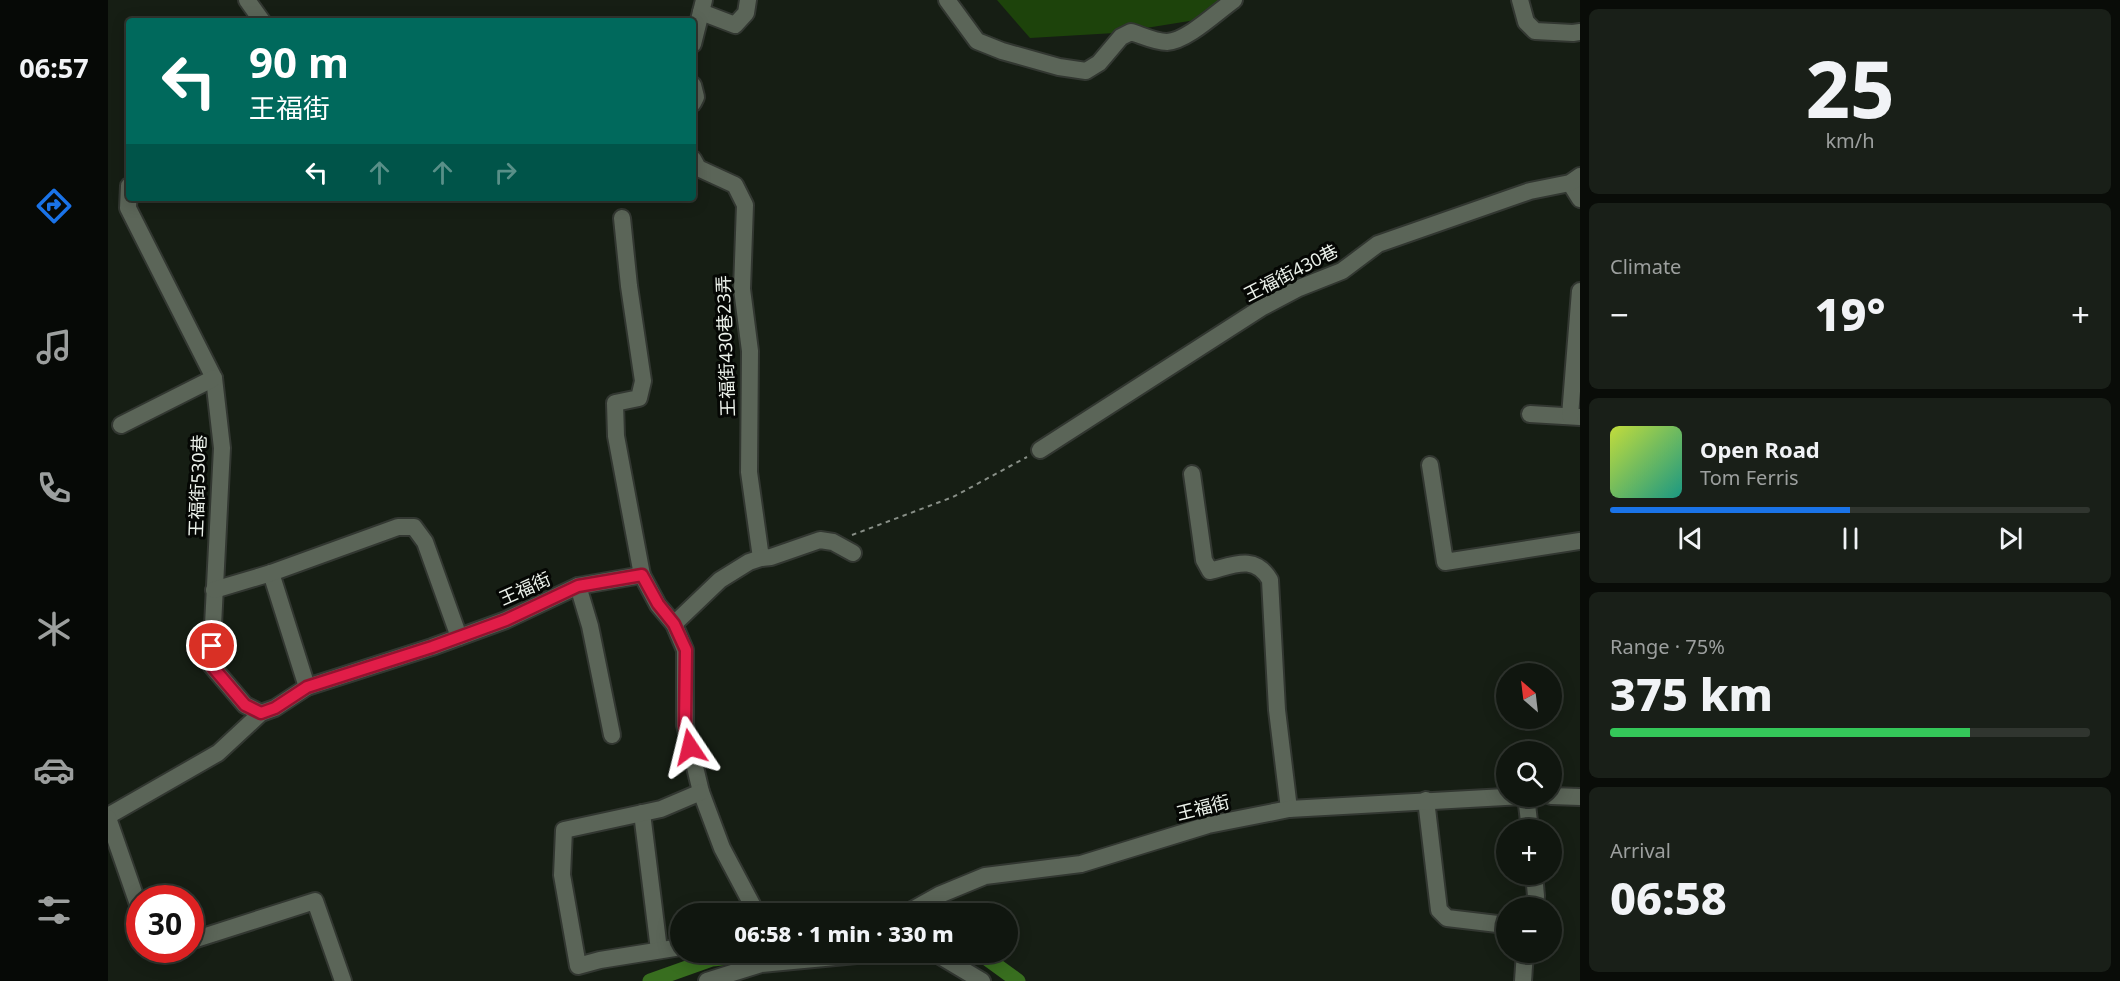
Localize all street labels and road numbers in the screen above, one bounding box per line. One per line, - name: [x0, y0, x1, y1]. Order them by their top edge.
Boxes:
- street label: 王福街430巷: [1239, 238, 1342, 306]
- street label: 王福街430巷23弄: [711, 275, 739, 417]
- street label: 王福街530巷: [183, 434, 211, 538]
- street label: 王福街: [495, 566, 554, 610]
- street label: 王福街: [1174, 789, 1232, 825]

